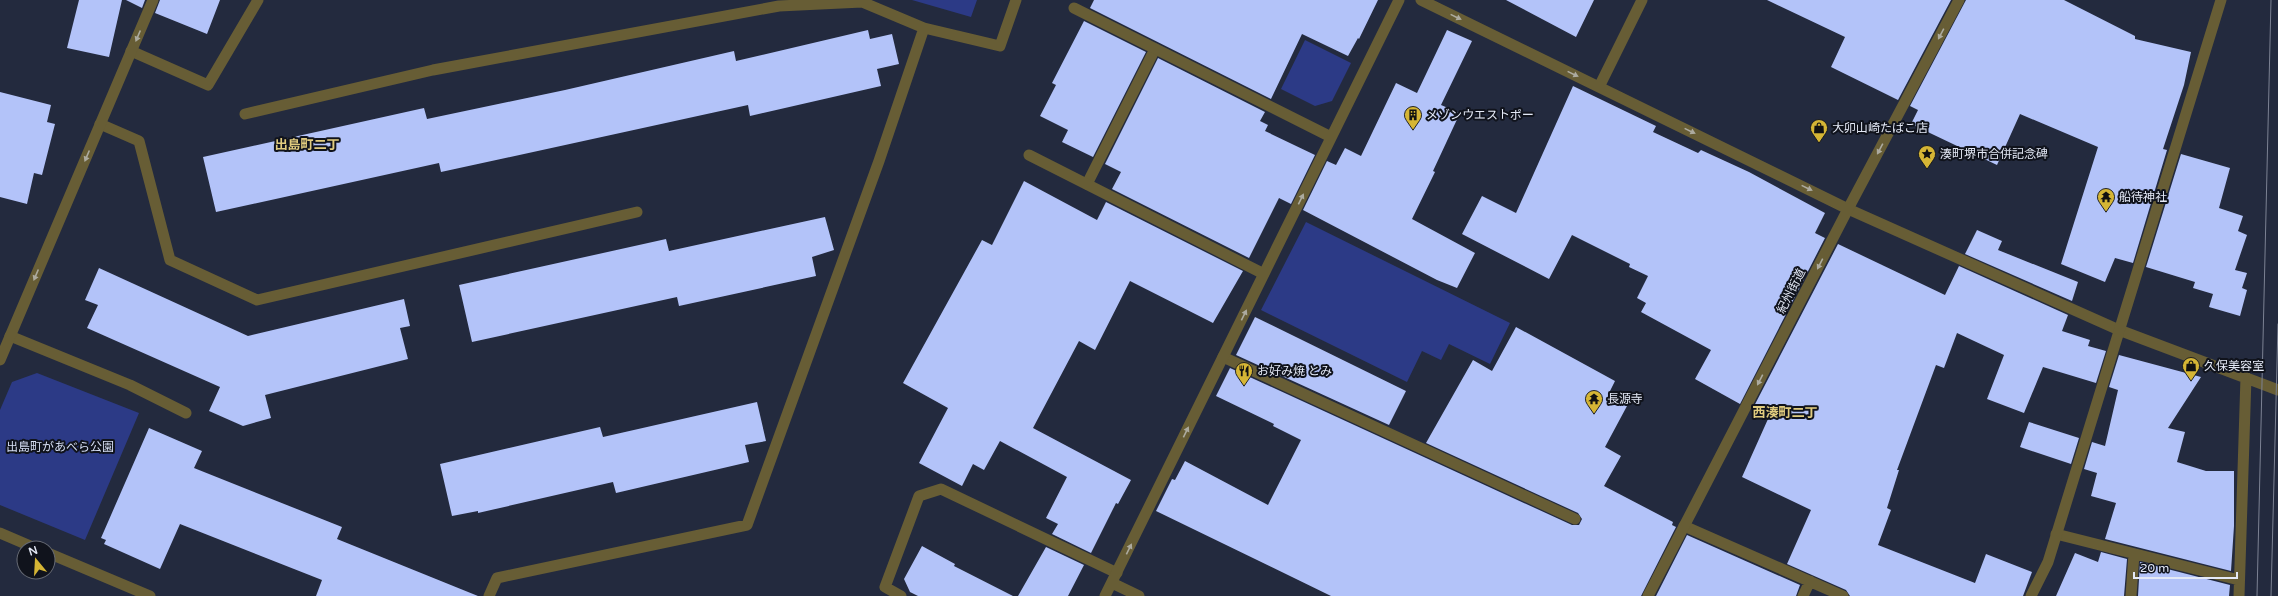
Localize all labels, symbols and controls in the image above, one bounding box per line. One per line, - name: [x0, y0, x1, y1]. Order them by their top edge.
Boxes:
- one-way arrow: [1451, 14, 1462, 20]
- one-way arrow: [1938, 29, 1944, 40]
- one-way arrow: [134, 30, 140, 42]
- one-way arrow: [1567, 71, 1579, 77]
- building icon: メゾンウエストポー: [1403, 105, 1423, 130]
- place label: メゾンウエストポー: [1426, 108, 1534, 122]
- shop icon: 大卯山崎たばこ店: [1809, 118, 1829, 143]
- place label: 大卯山崎たばこ店: [1832, 121, 1928, 135]
- one-way arrow: [1684, 128, 1696, 135]
- district label: 出島町二丁: [274, 137, 340, 153]
- one-way arrow: [1877, 143, 1883, 155]
- place icon: 湊町堺市合併記念碑: [1917, 144, 1937, 169]
- place label: 湊町堺市合併記念碑: [1940, 147, 2048, 161]
- one-way arrow: [84, 150, 90, 161]
- one-way arrow: [1801, 185, 1813, 192]
- temple icon: 船待神社: [2096, 187, 2116, 212]
- place label: 船待神社: [2119, 190, 2167, 204]
- one-way arrow: [1298, 193, 1304, 204]
- one-way arrow: [1816, 259, 1823, 270]
- street label: 紀州街道: [1774, 266, 1808, 316]
- one-way arrow: [33, 270, 39, 281]
- one-way arrow: [1241, 310, 1247, 321]
- shop icon: 久保美容室: [2181, 356, 2201, 381]
- place label: 久保美容室: [2204, 359, 2264, 373]
- restaurant icon: お好み焼 とみ: [1234, 361, 1254, 386]
- place label: お好み焼 とみ: [1257, 364, 1332, 378]
- one-way arrow: [1757, 374, 1763, 386]
- temple icon: 長源寺: [1584, 389, 1604, 414]
- place label: 長源寺: [1607, 392, 1643, 406]
- district label: 西湊町二丁: [1752, 405, 1818, 421]
- one-way arrow: [1183, 426, 1189, 438]
- park label: 出島町があべら公園: [6, 440, 114, 454]
- north arrow: [16, 540, 56, 580]
- text: N: [27, 543, 39, 559]
- one-way arrow: [1126, 543, 1132, 554]
- scale bar: [2134, 554, 2237, 580]
- text: 20 m: [2140, 561, 2169, 575]

